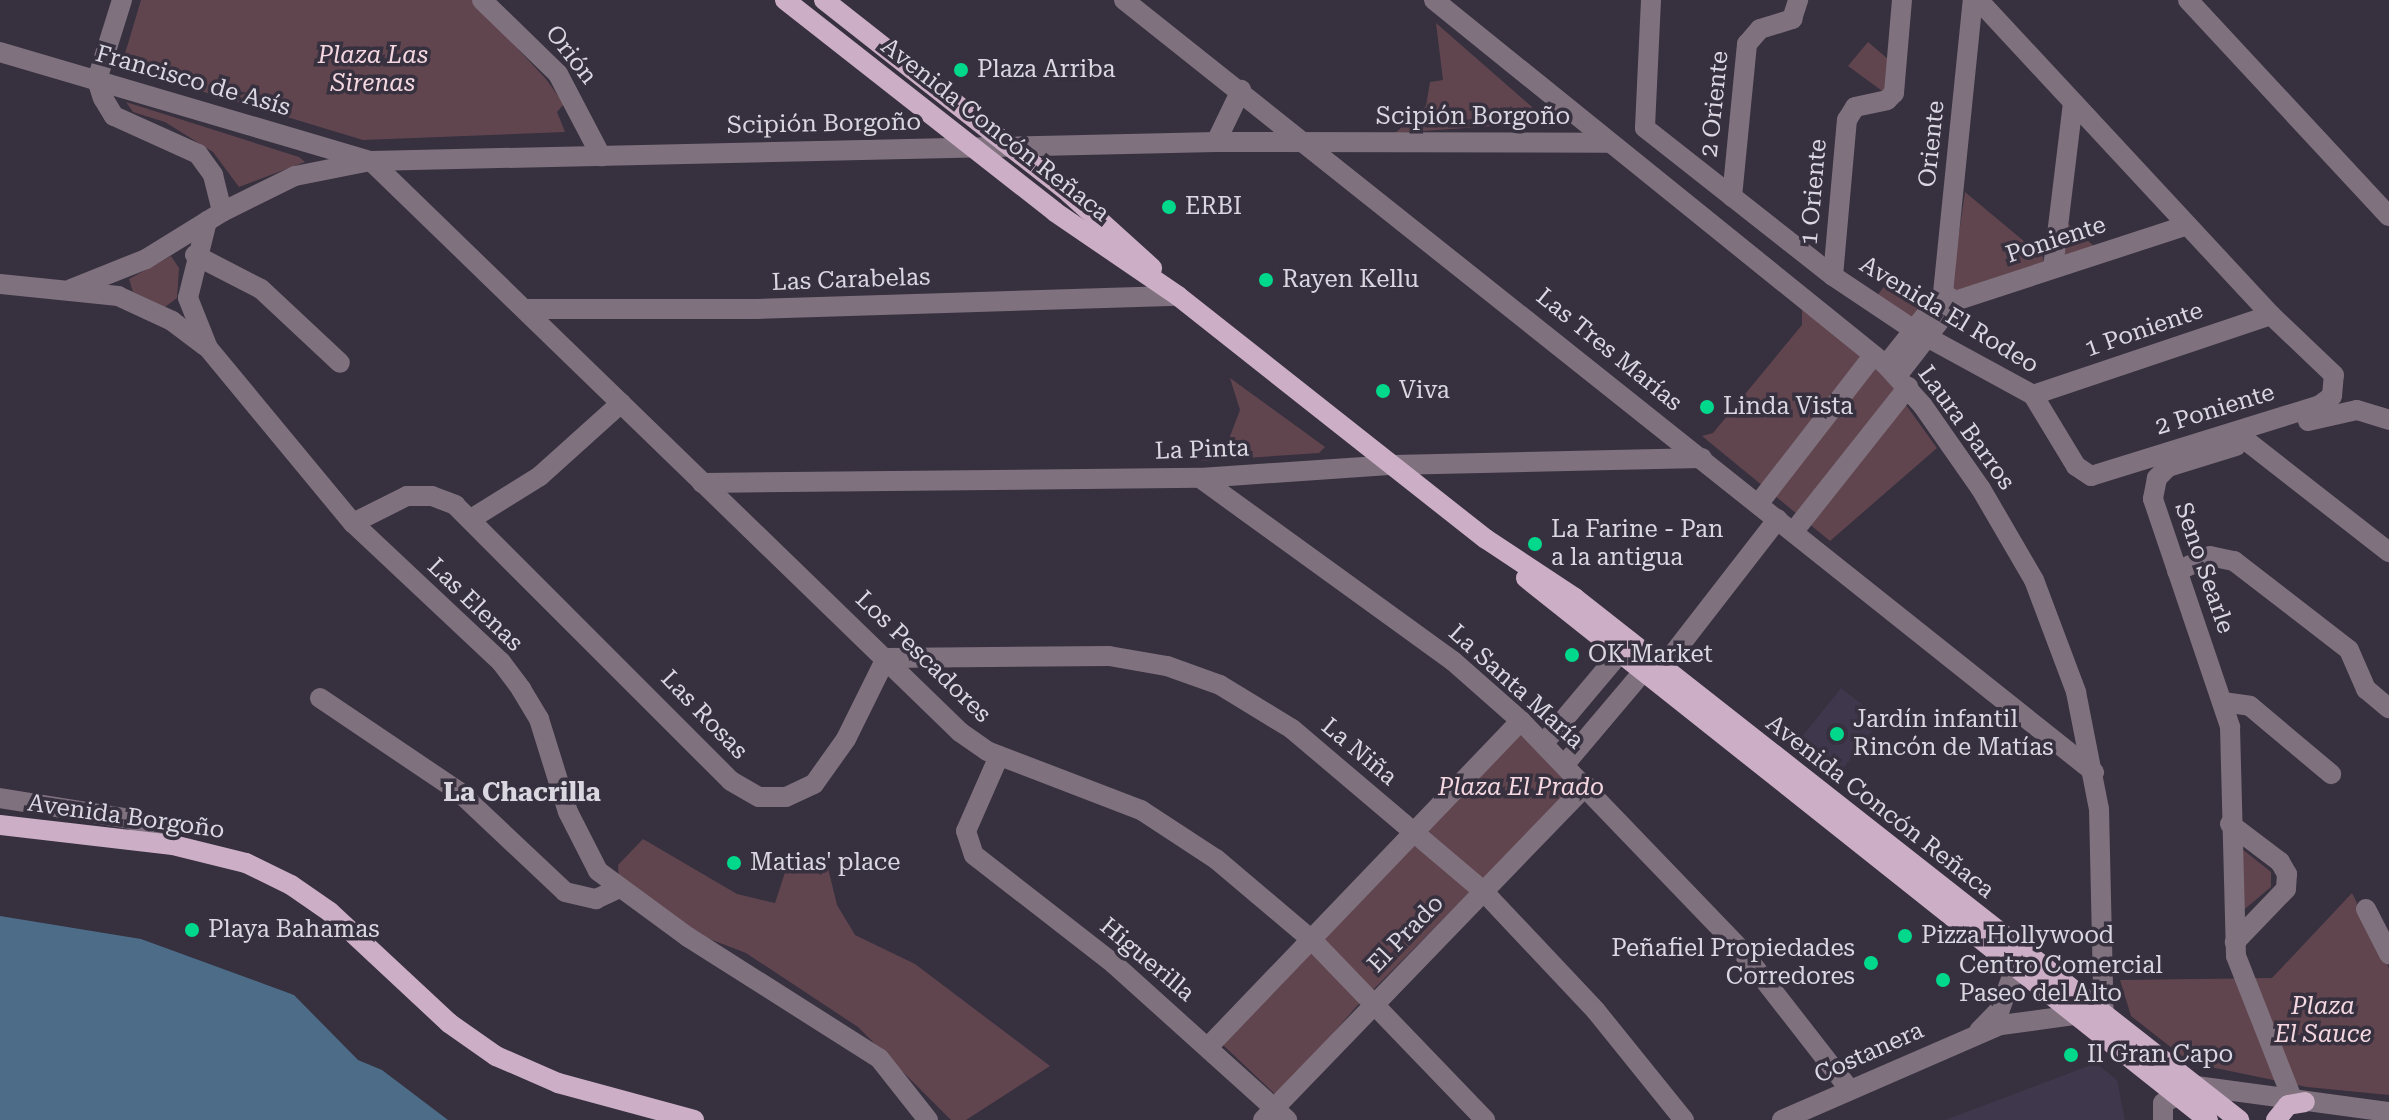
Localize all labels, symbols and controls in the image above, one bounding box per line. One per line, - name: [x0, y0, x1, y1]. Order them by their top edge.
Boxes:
- street label: Orión: [539, 20, 603, 90]
- street label: Avenida Concón Reñaca: [875, 32, 1115, 228]
- street label: Francisco de Asís: [92, 39, 294, 123]
- park label: Plaza Las Sirenas: [318, 42, 428, 98]
- street label: 2 Oriente: [1695, 49, 1735, 159]
- place label: Plaza Arriba: [977, 56, 1115, 84]
- marker: Plaza Arriba: [952, 61, 970, 79]
- street label: Oriente: [1913, 99, 1951, 189]
- street label: Scipión Borgoño: [1376, 103, 1570, 131]
- street label: Scipión Borgoño: [727, 108, 921, 140]
- street label: 1 Oriente: [1795, 138, 1833, 246]
- place label: ERBI: [1185, 193, 1242, 221]
- marker: ERBI: [1160, 198, 1178, 216]
- street label: Poniente: [2002, 210, 2110, 270]
- street label: Avenida El Rodeo: [1854, 250, 2044, 380]
- street label: Las Carabelas: [771, 263, 931, 297]
- place label: Rayen Kellu: [1282, 266, 1419, 294]
- marker: Rayen Kellu: [1257, 271, 1275, 289]
- street label: Las Tres Marías: [1530, 282, 1688, 418]
- street label: 1 Poniente: [2081, 296, 2207, 364]
- street label: Laura Barros: [1911, 360, 2021, 496]
- place label: Viva: [1399, 377, 1450, 405]
- street label: 2 Poniente: [2152, 378, 2278, 442]
- marker: Viva: [1374, 382, 1392, 400]
- place label: Linda Vista: [1723, 393, 1853, 421]
- marker: Linda Vista: [1698, 398, 1716, 416]
- street label: La Pinta: [1154, 434, 1250, 466]
- street label: Seno Searle: [2168, 499, 2240, 637]
- place label: La Farine - Pan a la antigua: [1551, 516, 1724, 572]
- marker: La Farine - Pan a la antigua: [1526, 535, 1544, 553]
- street label: Las Elenas: [421, 552, 529, 658]
- street label: Los Pescadores: [849, 585, 997, 729]
- street label: La Santa María: [1443, 619, 1589, 755]
- place label: OK Market: [1588, 641, 1713, 669]
- marker: OK Market: [1563, 646, 1581, 664]
- street label: Las Rosas: [655, 665, 753, 765]
- place label: Jardín infantil Rincón de Matías: [1853, 706, 2054, 762]
- street label: Avenida Concón Reñaca: [1760, 709, 2000, 905]
- street label: La Niña: [1315, 712, 1403, 792]
- marker: Jardín infantil Rincón de Matías: [1828, 725, 1846, 743]
- park label: Plaza El Prado: [1438, 774, 1604, 802]
- district label: La Chacrilla: [443, 777, 601, 809]
- street label: Avenida Borgoño: [26, 789, 226, 845]
- place label: Matias' place: [750, 849, 900, 877]
- marker: Matias' place: [725, 854, 743, 872]
- street label: El Prado: [1362, 889, 1450, 979]
- street label: Higuerilla: [1094, 912, 1200, 1008]
- place label: Playa Bahamas: [208, 916, 380, 944]
- marker: Playa Bahamas: [183, 921, 201, 939]
- place label: Pizza Hollywood: [1921, 922, 2114, 950]
- marker: Pizza Hollywood: [1896, 927, 1914, 945]
- place label: Peñafiel Propiedades Corredores: [1611, 935, 1855, 991]
- place label: Centro Comercial Paseo del Alto: [1959, 952, 2163, 1008]
- marker: Peñafiel Propiedades Corredores: [1862, 954, 1880, 972]
- marker: Centro Comercial Paseo del Alto: [1934, 971, 1952, 989]
- park label: Plaza El Sauce: [2274, 993, 2372, 1049]
- street label: Costanera: [1810, 1016, 1928, 1090]
- place label: Il Gran Capo: [2087, 1041, 2233, 1069]
- marker: Il Gran Capo: [2062, 1046, 2080, 1064]

